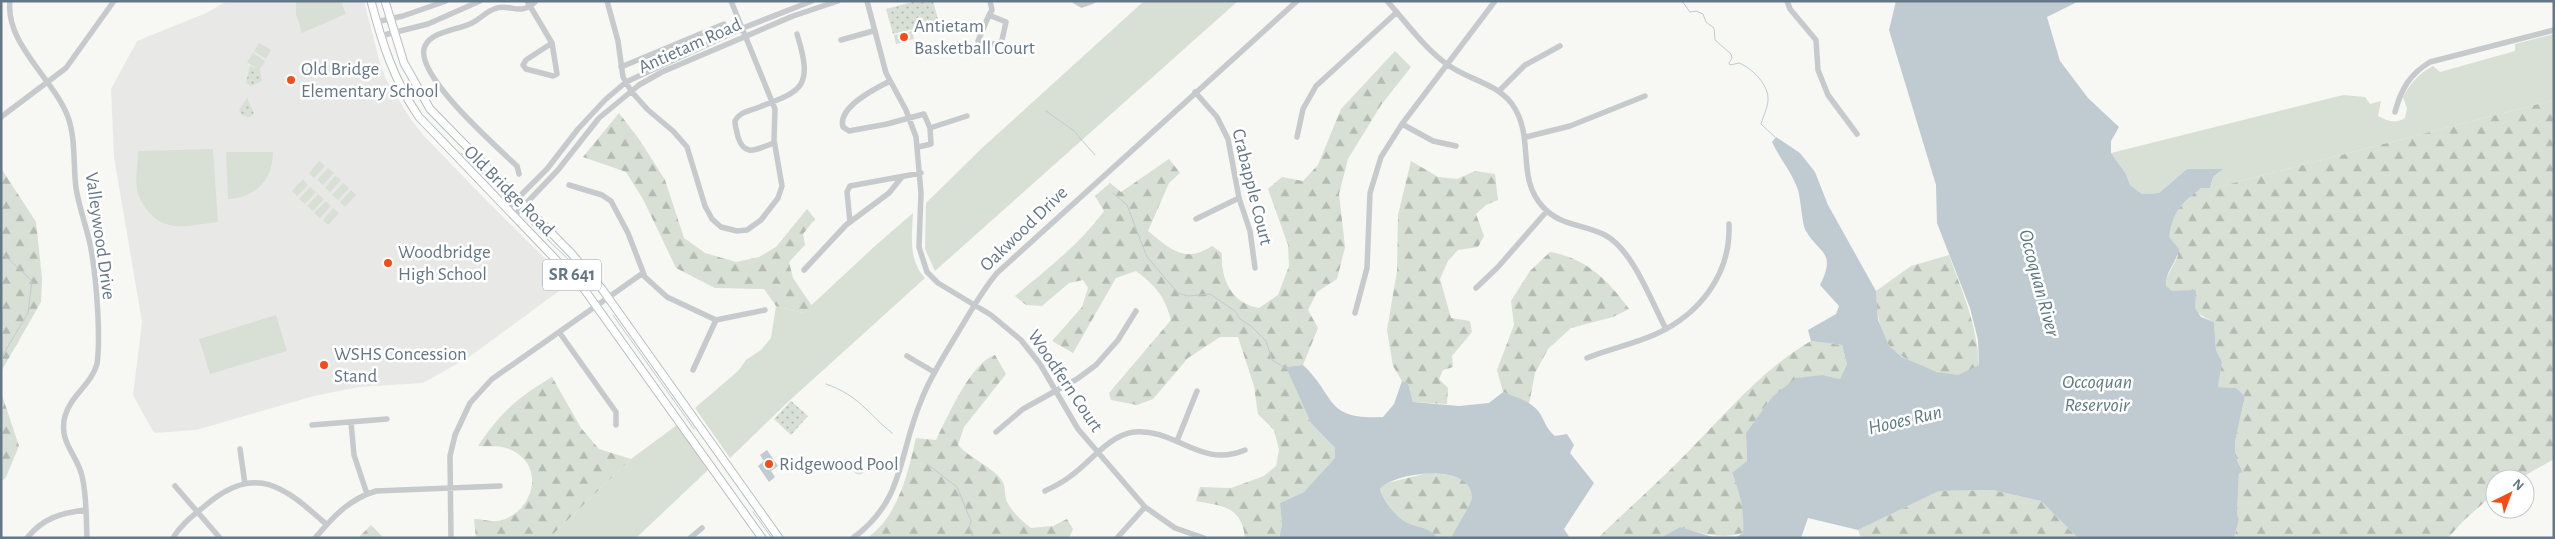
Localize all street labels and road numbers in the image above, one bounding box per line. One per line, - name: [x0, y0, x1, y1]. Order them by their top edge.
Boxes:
- street label: Antietam Road: [636, 15, 745, 77]
- street label: Crabapple Court: [1228, 127, 1276, 247]
- street label: Old Bridge Road: [460, 142, 558, 240]
- street label: Valleywood Drive: [82, 171, 118, 301]
- street label: Oakwood Drive: [977, 183, 1071, 275]
- road number: SR 641: [543, 260, 601, 290]
- street label: Woodfern Court: [1024, 327, 1106, 435]

